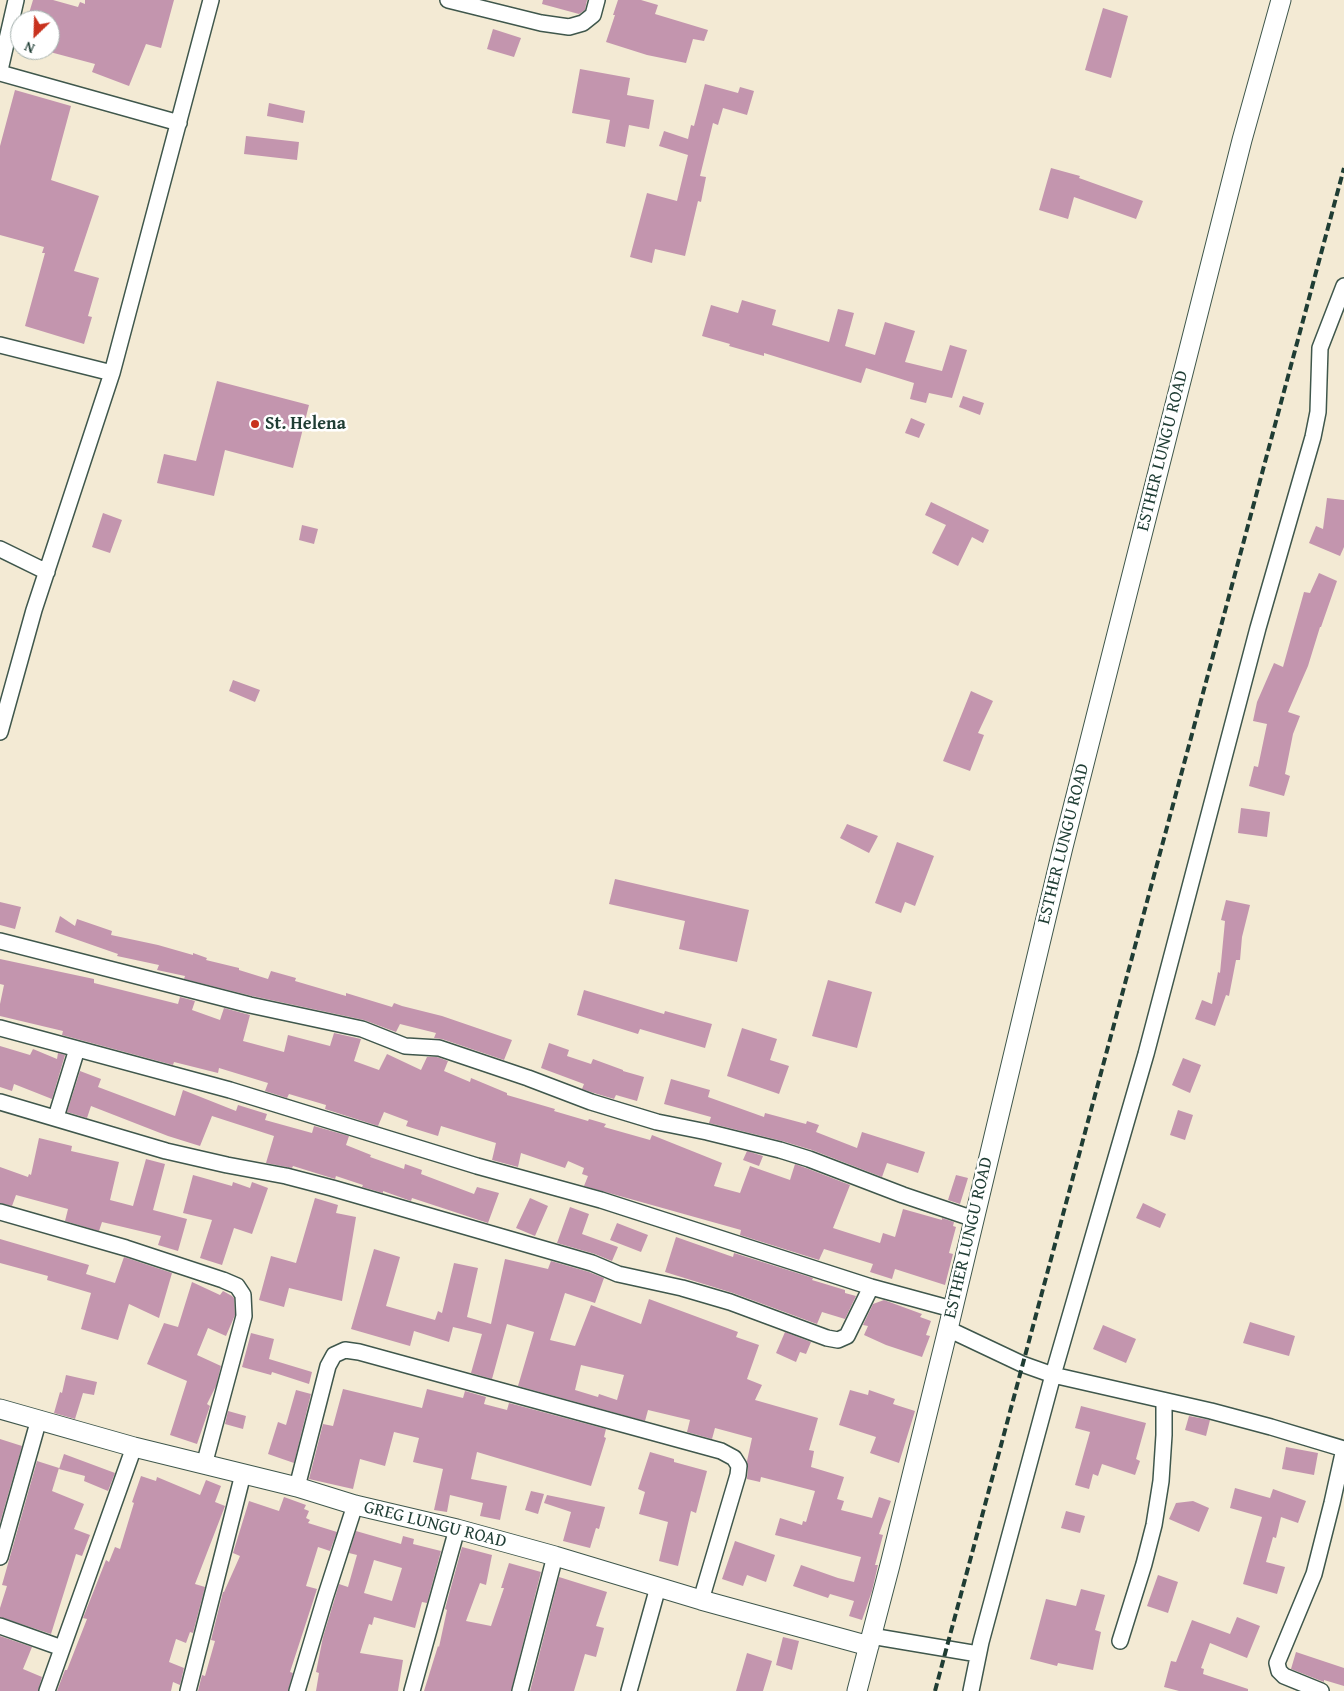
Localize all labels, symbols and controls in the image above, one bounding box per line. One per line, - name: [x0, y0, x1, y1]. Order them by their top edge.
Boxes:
- north arrow: [10, 10, 60, 60]
- text: N: [21, 37, 38, 59]
- street label: ESTHER LUNGU ROAD: [1133, 368, 1193, 534]
- place label: St. Helena: [265, 413, 346, 435]
- marker: St. Helena: [249, 418, 261, 430]
- street label: ESTHER LUNGU ROAD: [1034, 761, 1094, 927]
- street label: ESTHER LUNGU ROAD: [940, 1155, 998, 1321]
- street label: GREG LUNGU ROAD: [362, 1497, 508, 1553]

